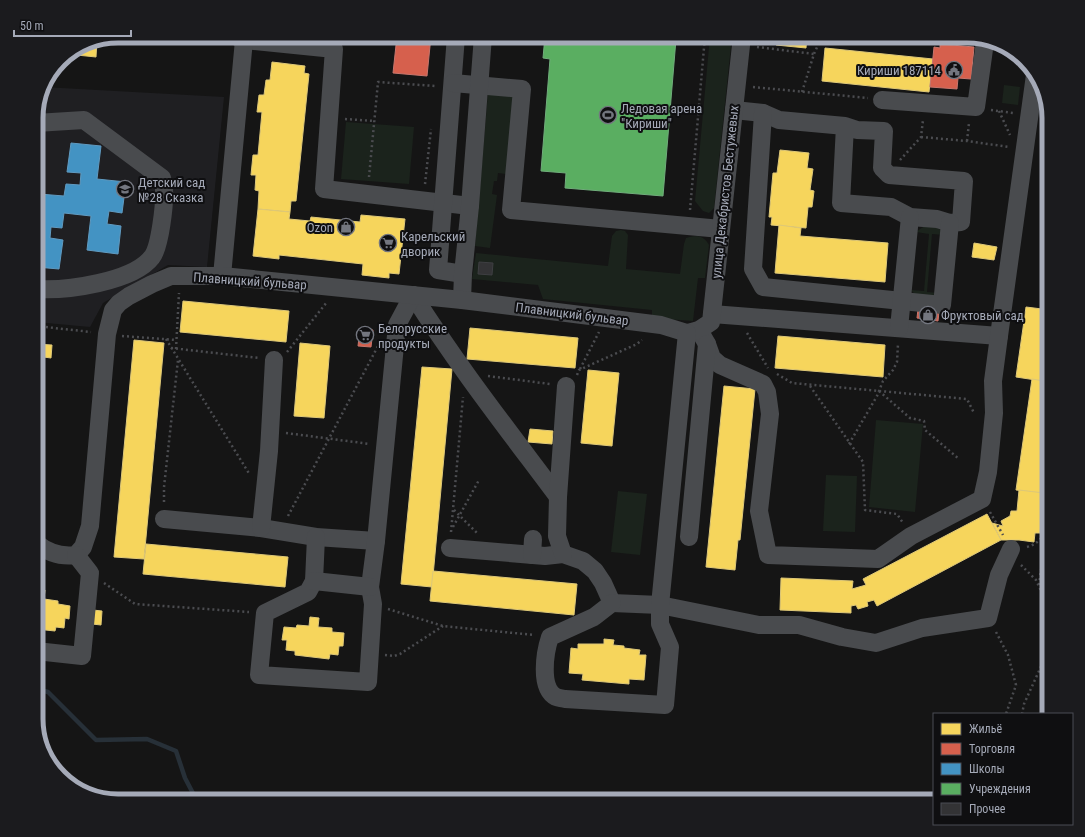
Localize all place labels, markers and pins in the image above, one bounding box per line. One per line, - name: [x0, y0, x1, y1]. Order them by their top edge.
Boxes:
- public building icon: Кириши 187114: [944, 60, 964, 80]
- place label: Кириши 187114: [857, 63, 942, 78]
- place label: Ледовая арена "Кириши": [621, 101, 702, 131]
- sports icon: Ледовая арена "Кириши": [598, 105, 618, 125]
- place label: Детский сад №28 Сказка: [138, 175, 205, 205]
- school or university icon: Детский сад №28 Сказка: [115, 179, 135, 199]
- shop icon: Ozon: [336, 217, 356, 237]
- place label: Ozon: [307, 220, 333, 235]
- place label: Карельский дворик: [401, 229, 465, 259]
- supermarket icon: Карельский дворик: [378, 233, 398, 253]
- shop icon: Фруктовый сад: [918, 305, 938, 325]
- place label: Фруктовый сад: [941, 308, 1024, 323]
- place label: Белорусские продукты: [378, 321, 447, 351]
- supermarket icon: Белорусские продукты: [355, 325, 375, 345]

